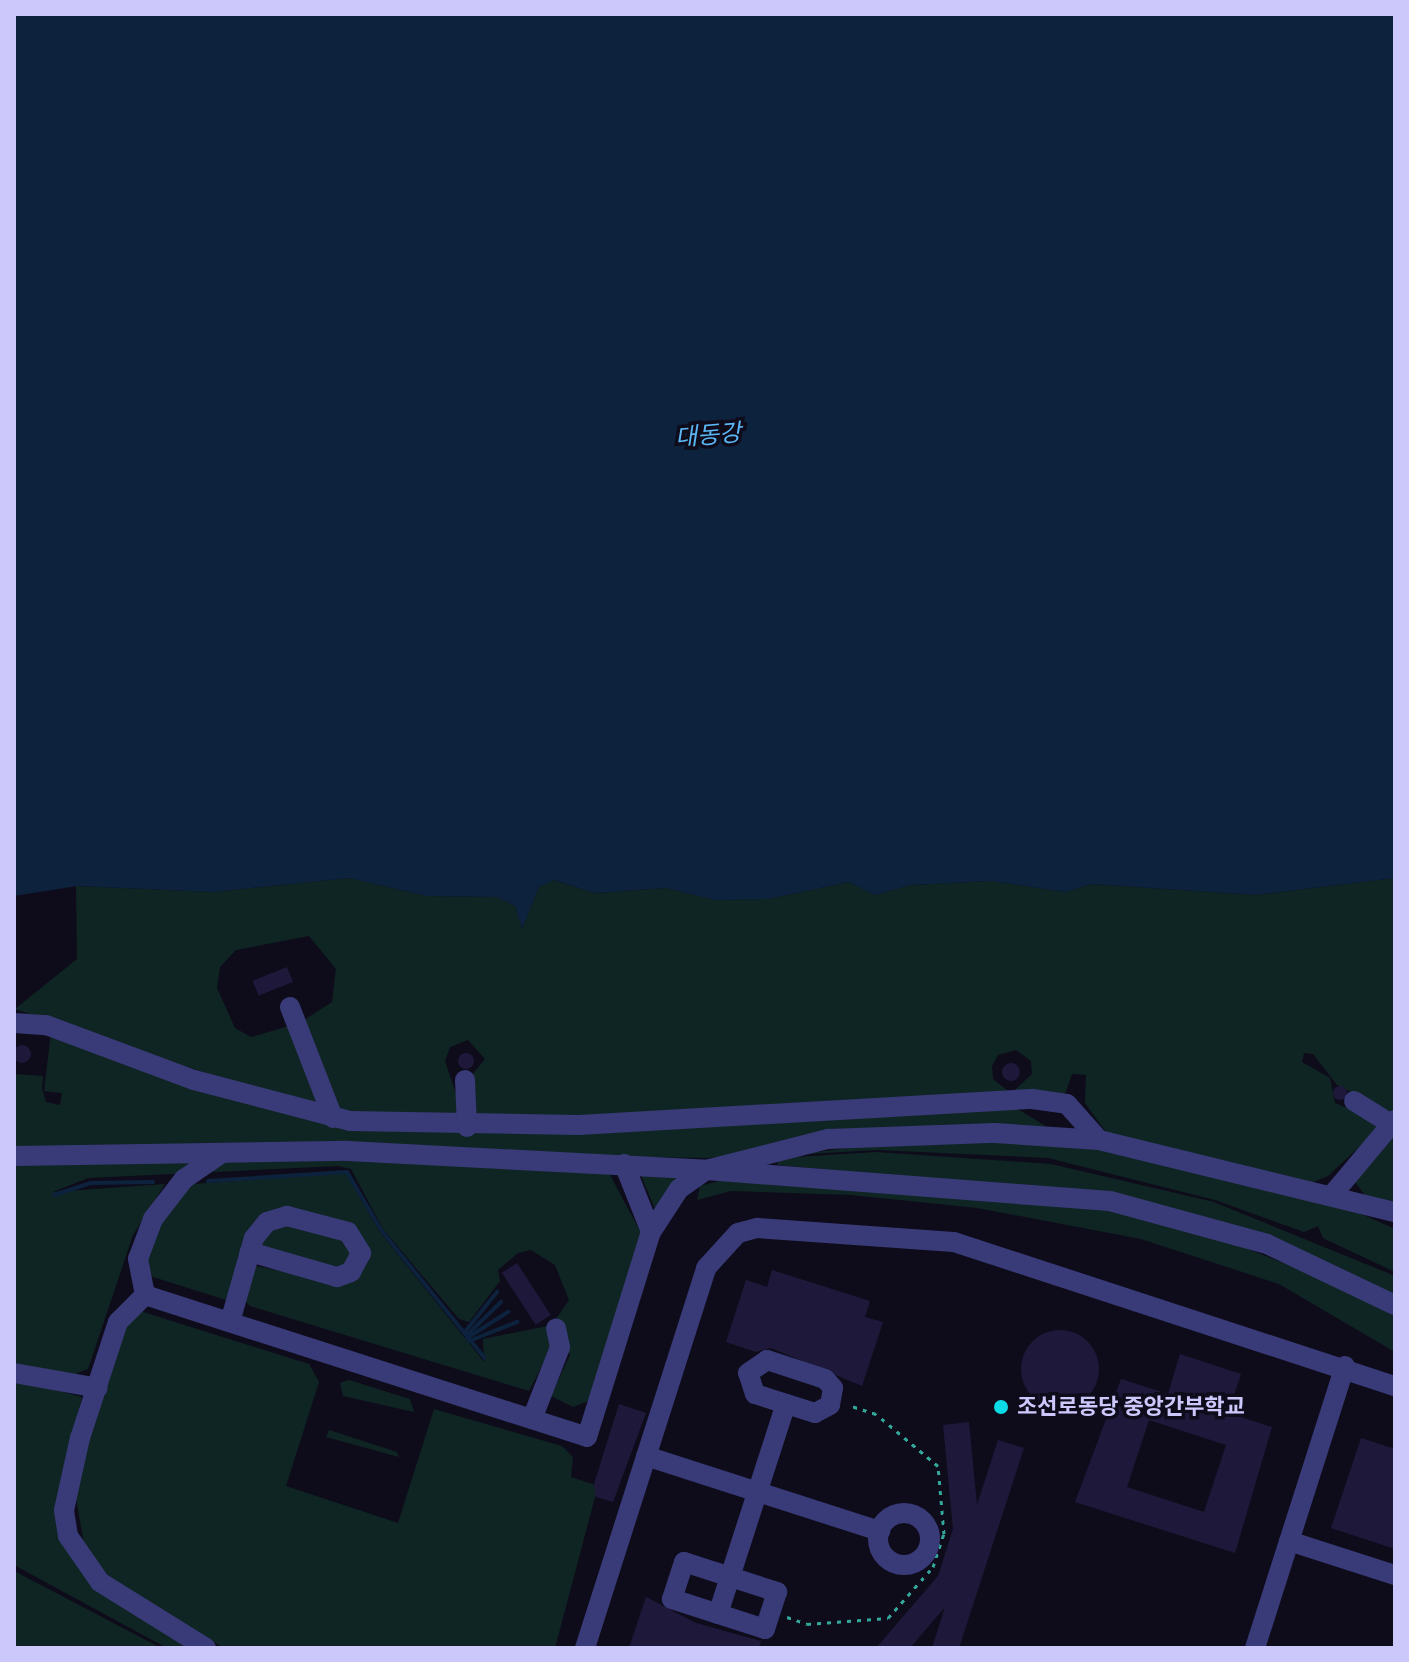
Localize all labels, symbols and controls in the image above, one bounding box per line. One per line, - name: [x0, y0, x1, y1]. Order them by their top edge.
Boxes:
- water label: 대동강: [674, 418, 742, 452]
- place label: 조선로동당 중앙간부학교: [1017, 1394, 1245, 1420]
- marker: 조선로동당 중앙간부학교: [992, 1398, 1010, 1416]

